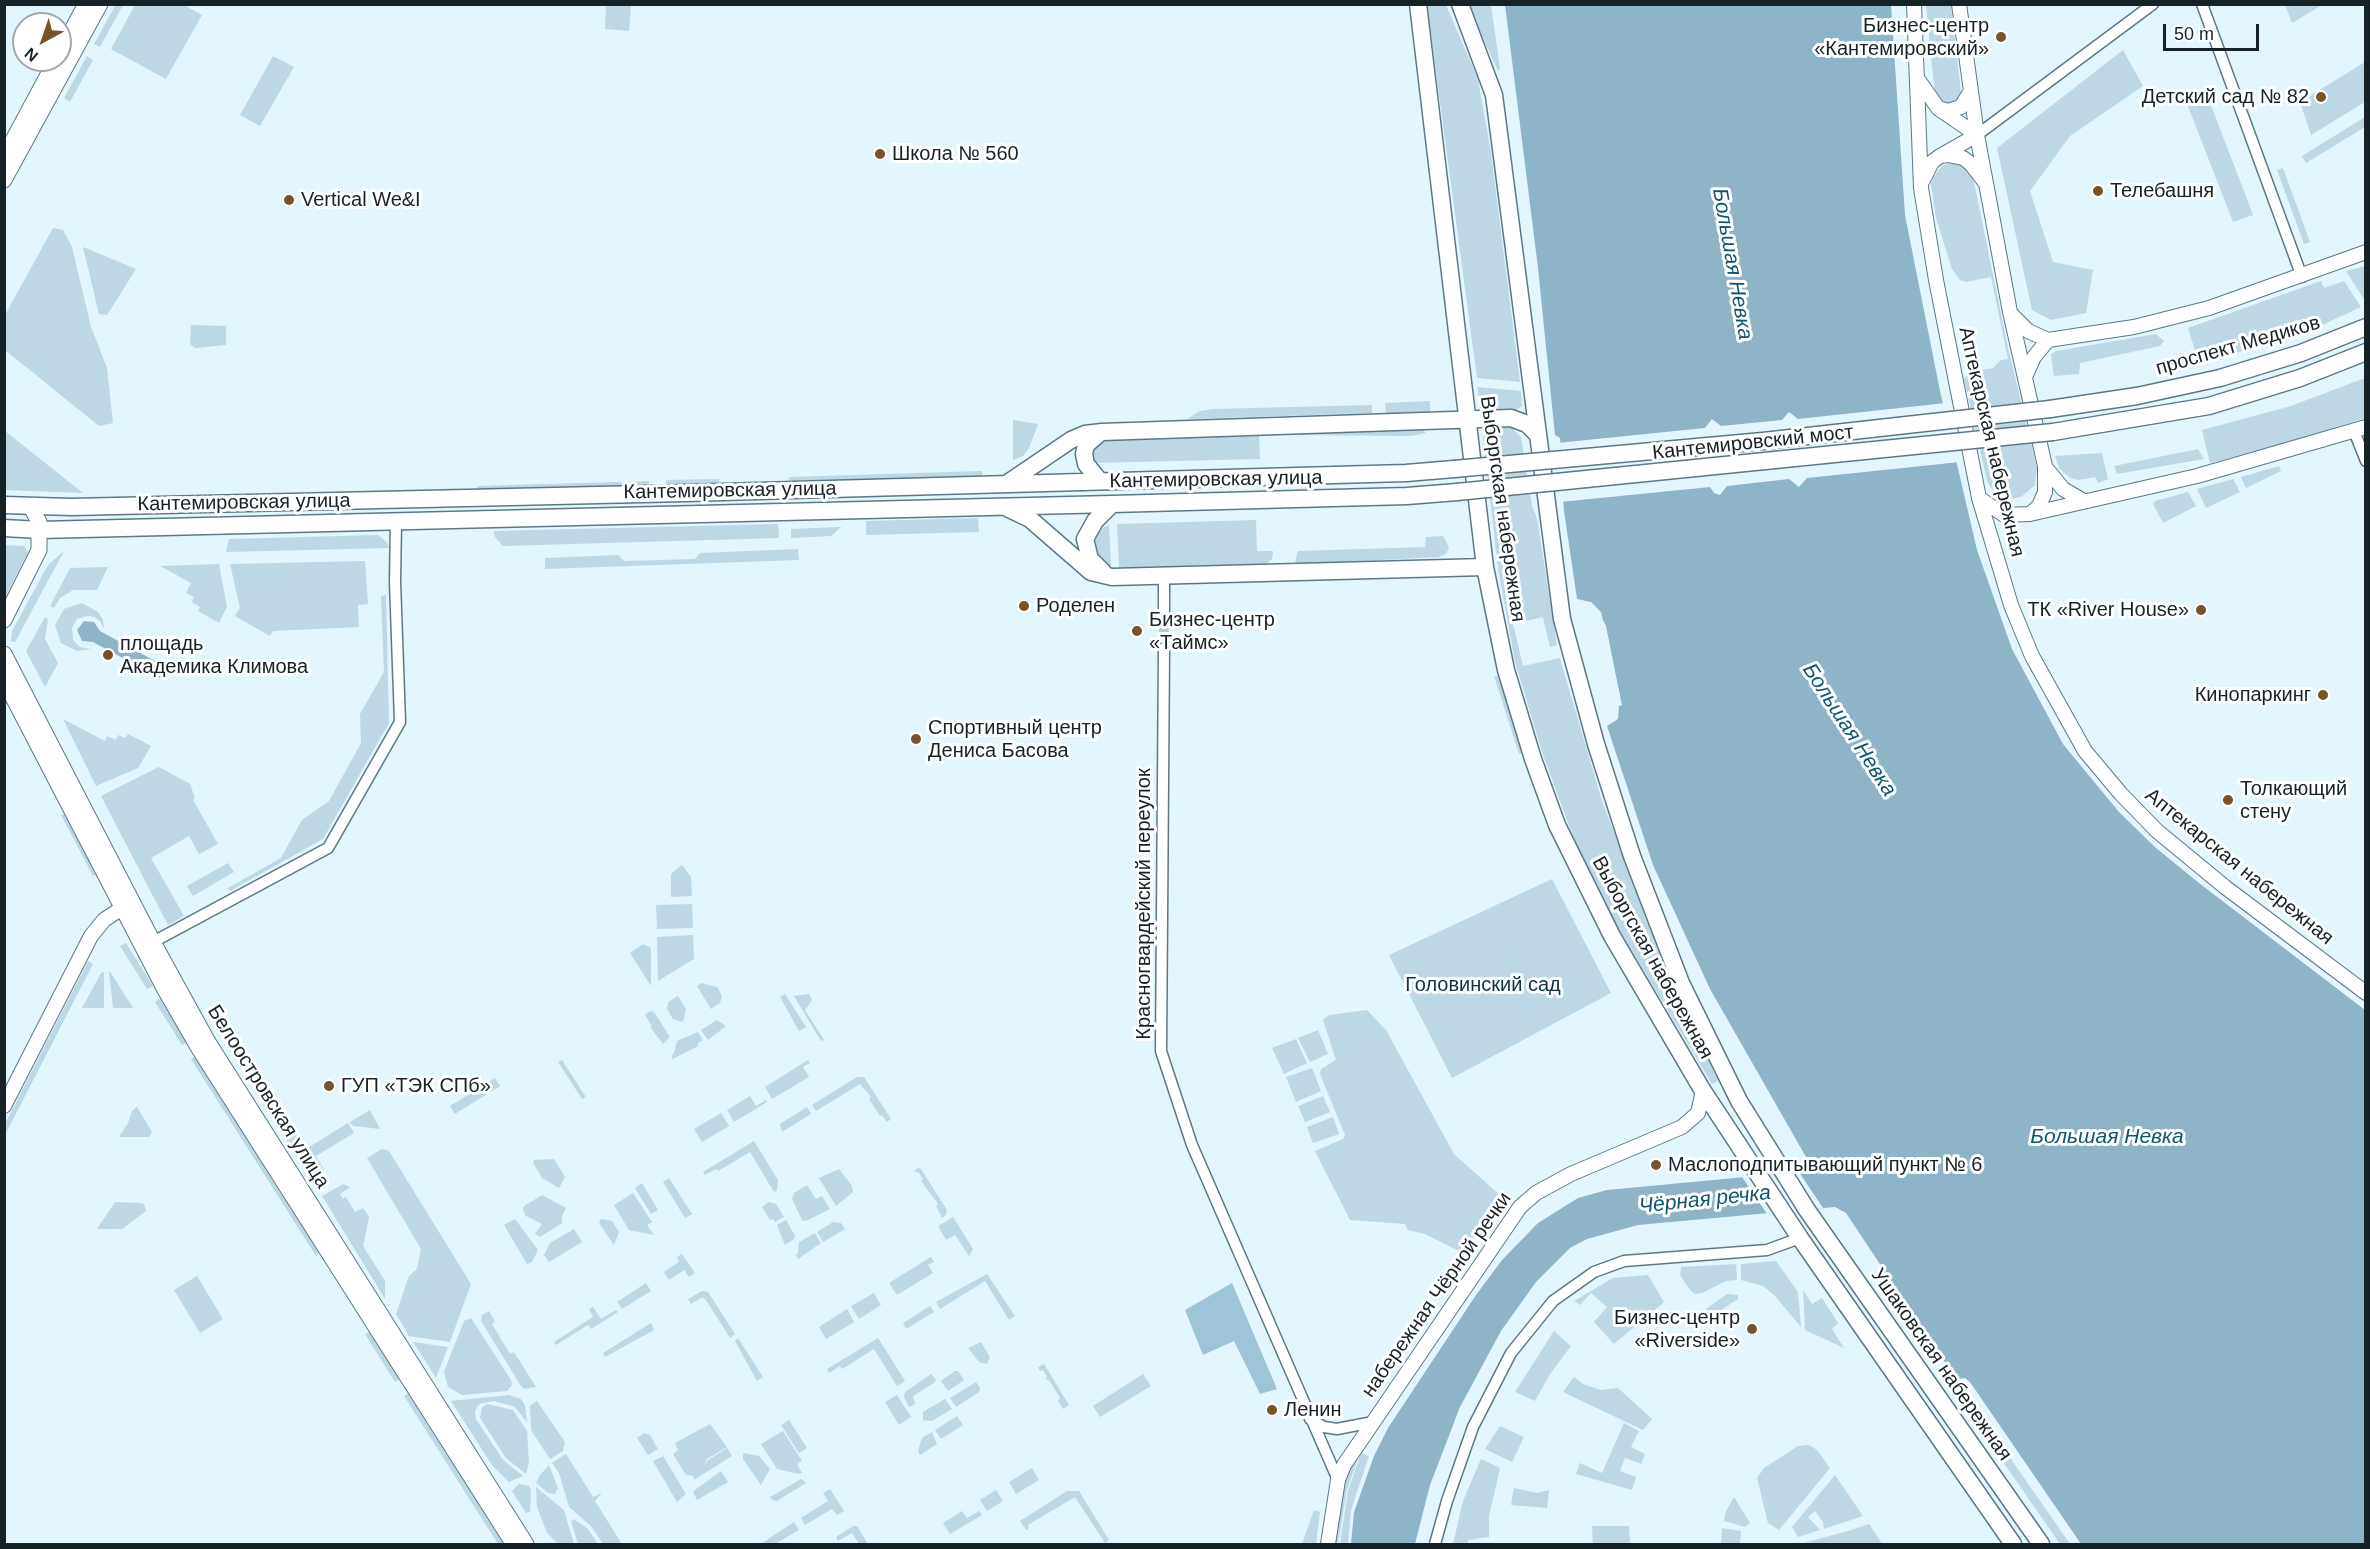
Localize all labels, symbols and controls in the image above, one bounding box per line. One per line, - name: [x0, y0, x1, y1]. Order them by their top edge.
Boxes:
- north arrow: [12, 12, 72, 72]
- scale bar: [2166, 12, 2262, 50]
- place label: Бизнес-центр «Кантемировский»: [1814, 14, 1989, 61]
- text: 50 m: [2174, 24, 2214, 44]
- marker: Бизнес-центр «Кантемировский»: [1994, 30, 2008, 44]
- text: N: [22, 44, 41, 65]
- place label: Детский сад № 82: [2142, 85, 2309, 109]
- marker: Детский сад № 82: [2314, 90, 2328, 104]
- place label: Школа № 560: [892, 142, 1019, 166]
- marker: Школа № 560: [873, 147, 887, 161]
- place label: Телебашня: [2110, 179, 2214, 203]
- marker: Телебашня: [2091, 184, 2105, 198]
- water label: Большая Невка: [1706, 186, 1758, 342]
- place label: Vertical We&I: [301, 188, 421, 212]
- marker: Vertical We&I: [282, 193, 296, 207]
- street label: проспект Медиков: [2153, 311, 2323, 381]
- street label: Аптекарская набережная: [1953, 325, 2029, 559]
- street label: Выборгская набережная: [1474, 394, 1530, 624]
- street label: Кантемировский мост: [1651, 421, 1855, 465]
- street label: Кантемировская улица: [1109, 466, 1323, 494]
- street label: Кантемировская улица: [623, 477, 837, 505]
- street label: Кантемировская улица: [137, 489, 351, 517]
- place label: Роделен: [1036, 594, 1115, 618]
- place label: ТК «River House»: [2027, 598, 2189, 622]
- marker: Роделен: [1017, 599, 1031, 613]
- marker: ТК «River House»: [2194, 603, 2208, 617]
- place label: Бизнес-центр «Таймс»: [1149, 608, 1275, 655]
- marker: Бизнес-центр «Таймс»: [1130, 624, 1144, 638]
- place label: площадь Академика Климова: [120, 632, 308, 679]
- marker: площадь Академика Климова: [101, 648, 115, 662]
- water label: Большая Невка: [1797, 659, 1901, 801]
- place label: Кинопаркинг: [2195, 683, 2311, 707]
- marker: Кинопаркинг: [2316, 688, 2330, 702]
- place label: Спортивный центр Дениса Басова: [928, 716, 1102, 763]
- marker: Спортивный центр Дениса Басова: [909, 732, 923, 746]
- street label: Красногвардейский переулок: [1132, 768, 1156, 1040]
- place label: Толкающий стену: [2240, 777, 2347, 824]
- street label: Аптекарская набережная: [2140, 784, 2338, 950]
- marker: Толкающий стену: [2221, 793, 2235, 807]
- street label: Выборгская набережная: [1586, 853, 1718, 1063]
- park label: Головинский сад: [1405, 973, 1561, 997]
- street label: Белоостровская улица: [202, 1001, 334, 1193]
- place label: ГУП «ТЭК СПб»: [341, 1074, 491, 1098]
- marker: ГУП «ТЭК СПб»: [322, 1079, 336, 1093]
- water label: Большая Невка: [2030, 1124, 2184, 1150]
- place label: Маслоподпитывающий пункт № 6: [1668, 1153, 1982, 1177]
- marker: Маслоподпитывающий пункт № 6: [1649, 1158, 1663, 1172]
- water label: Чёрная речка: [1638, 1181, 1772, 1219]
- street label: набережная Чёрной речки: [1357, 1188, 1517, 1402]
- street label: Ушаковская набережная: [1865, 1264, 2017, 1466]
- place label: Бизнес-центр «Riverside»: [1614, 1306, 1740, 1353]
- marker: Бизнес-центр «Riverside»: [1745, 1322, 1759, 1336]
- place label: Ленин: [1284, 1398, 1342, 1422]
- marker: Ленин: [1265, 1403, 1279, 1417]

